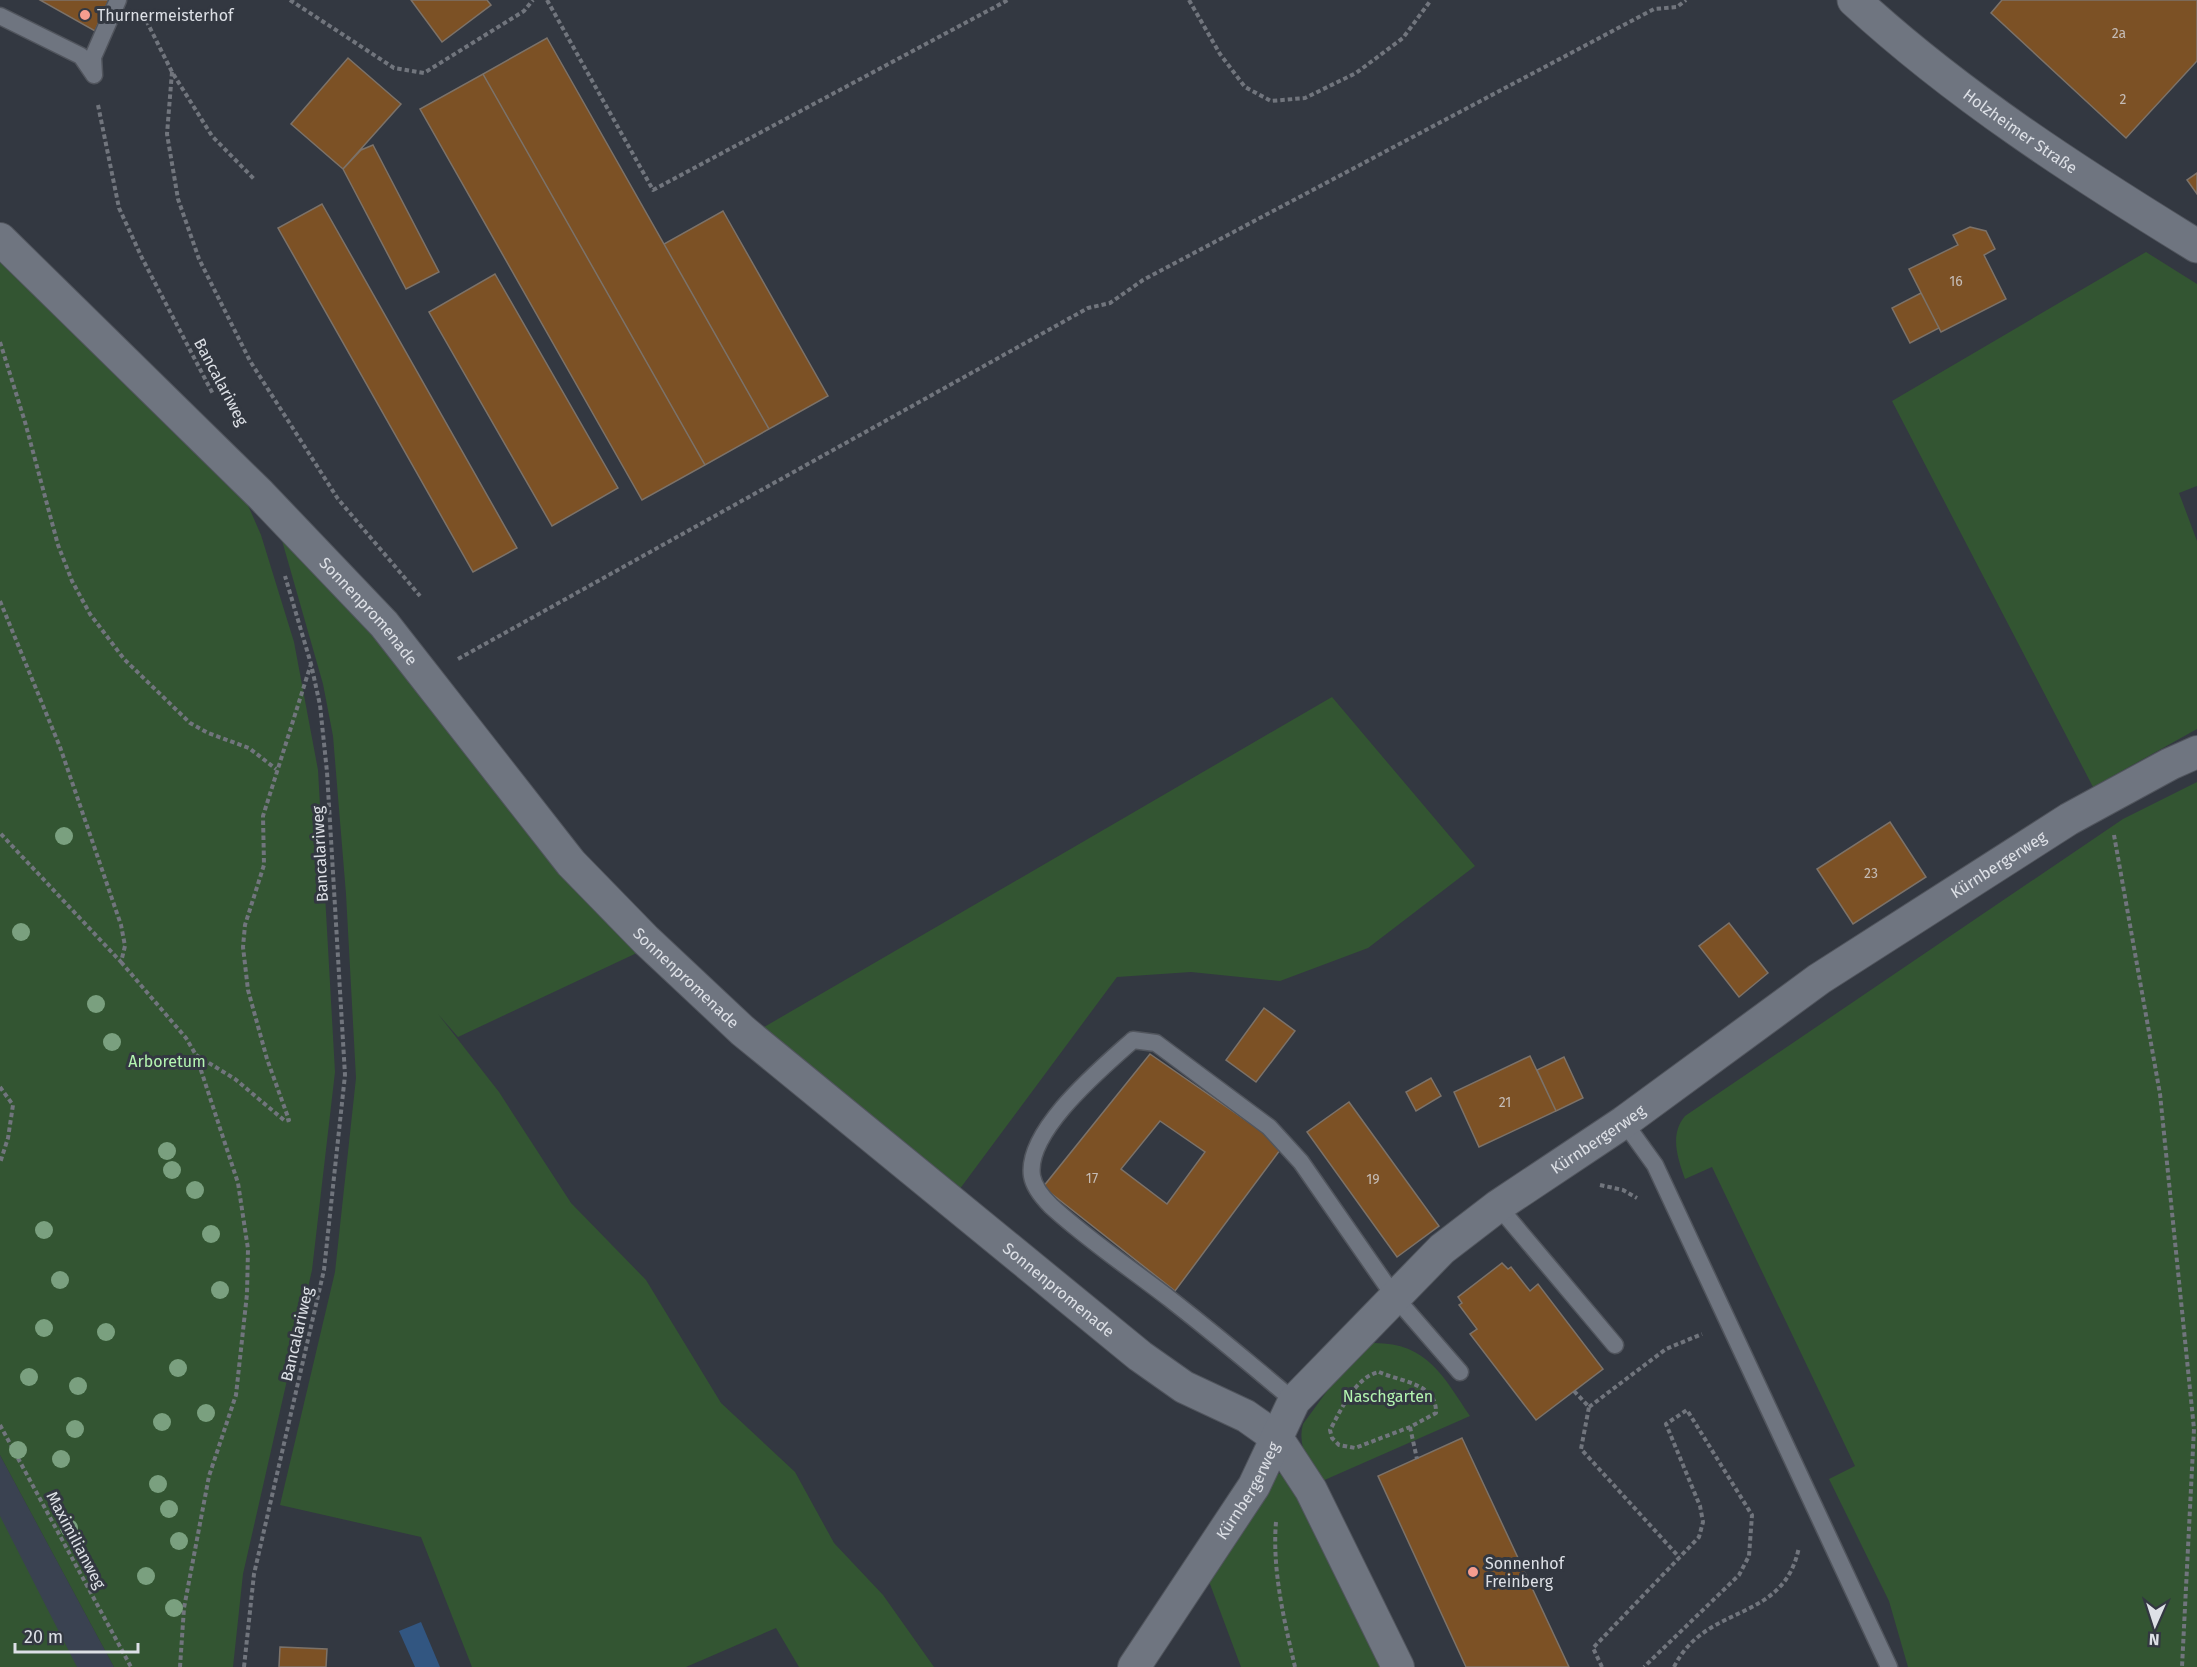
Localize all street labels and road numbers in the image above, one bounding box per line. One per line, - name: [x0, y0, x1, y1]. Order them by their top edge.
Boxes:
- street label: Holzheimer Straße: [1960, 85, 2081, 177]
- street label: Bancalariweg: [190, 335, 252, 430]
- street label: Sonnenpromenade: [316, 553, 422, 669]
- street label: Bancalariweg: [308, 805, 332, 903]
- street label: Kürnbergerweg: [1947, 826, 2050, 902]
- street label: Sonnenpromenade: [629, 923, 743, 1032]
- street label: Kürnbergerweg: [1547, 1100, 1649, 1178]
- street label: Sonnenpromenade: [999, 1238, 1118, 1341]
- street label: Bancalariweg: [277, 1284, 317, 1383]
- street label: Kürnbergerweg: [1212, 1438, 1283, 1543]
- street label: Maximilianweg: [42, 1488, 110, 1592]

